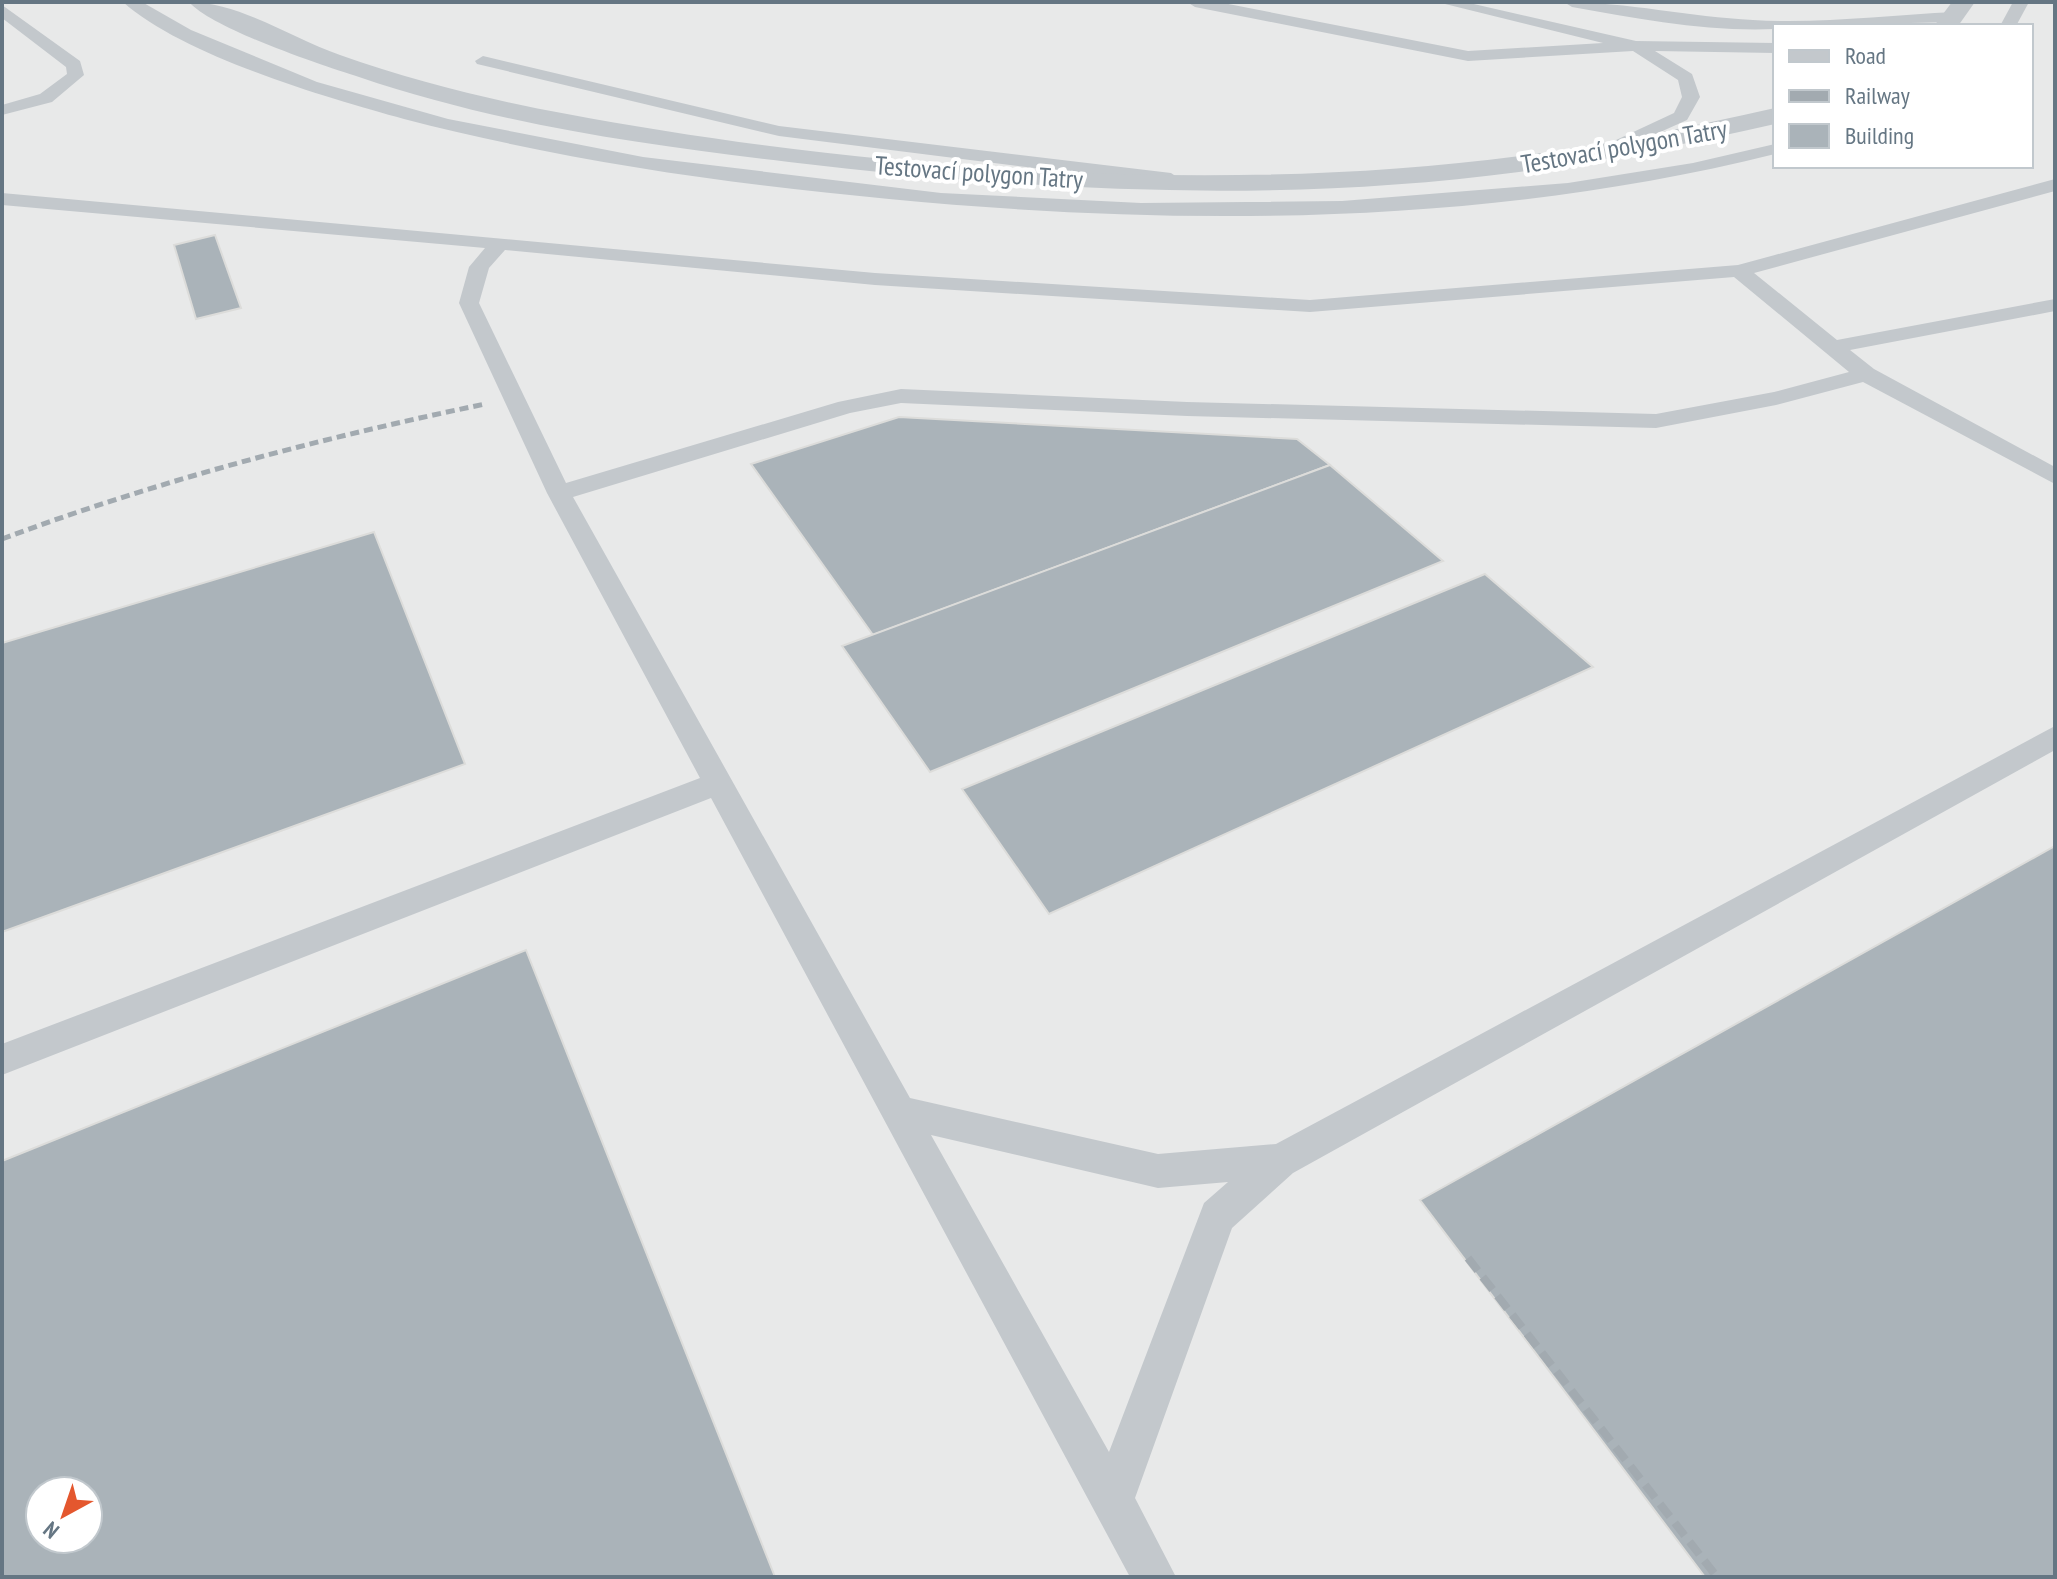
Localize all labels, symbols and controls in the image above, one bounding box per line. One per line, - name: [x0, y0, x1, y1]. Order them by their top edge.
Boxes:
- legend: [1773, 24, 2033, 168]
- text: Road: [1845, 40, 1886, 71]
- text: Railway: [1845, 80, 1910, 111]
- street label: Testovací polygon Tatry: [1519, 112, 1730, 180]
- text: Building: [1845, 120, 1914, 151]
- street label: Testovací polygon Tatry: [874, 148, 1084, 196]
- north arrow: [24, 1475, 104, 1555]
- text: N: [38, 1516, 65, 1545]

